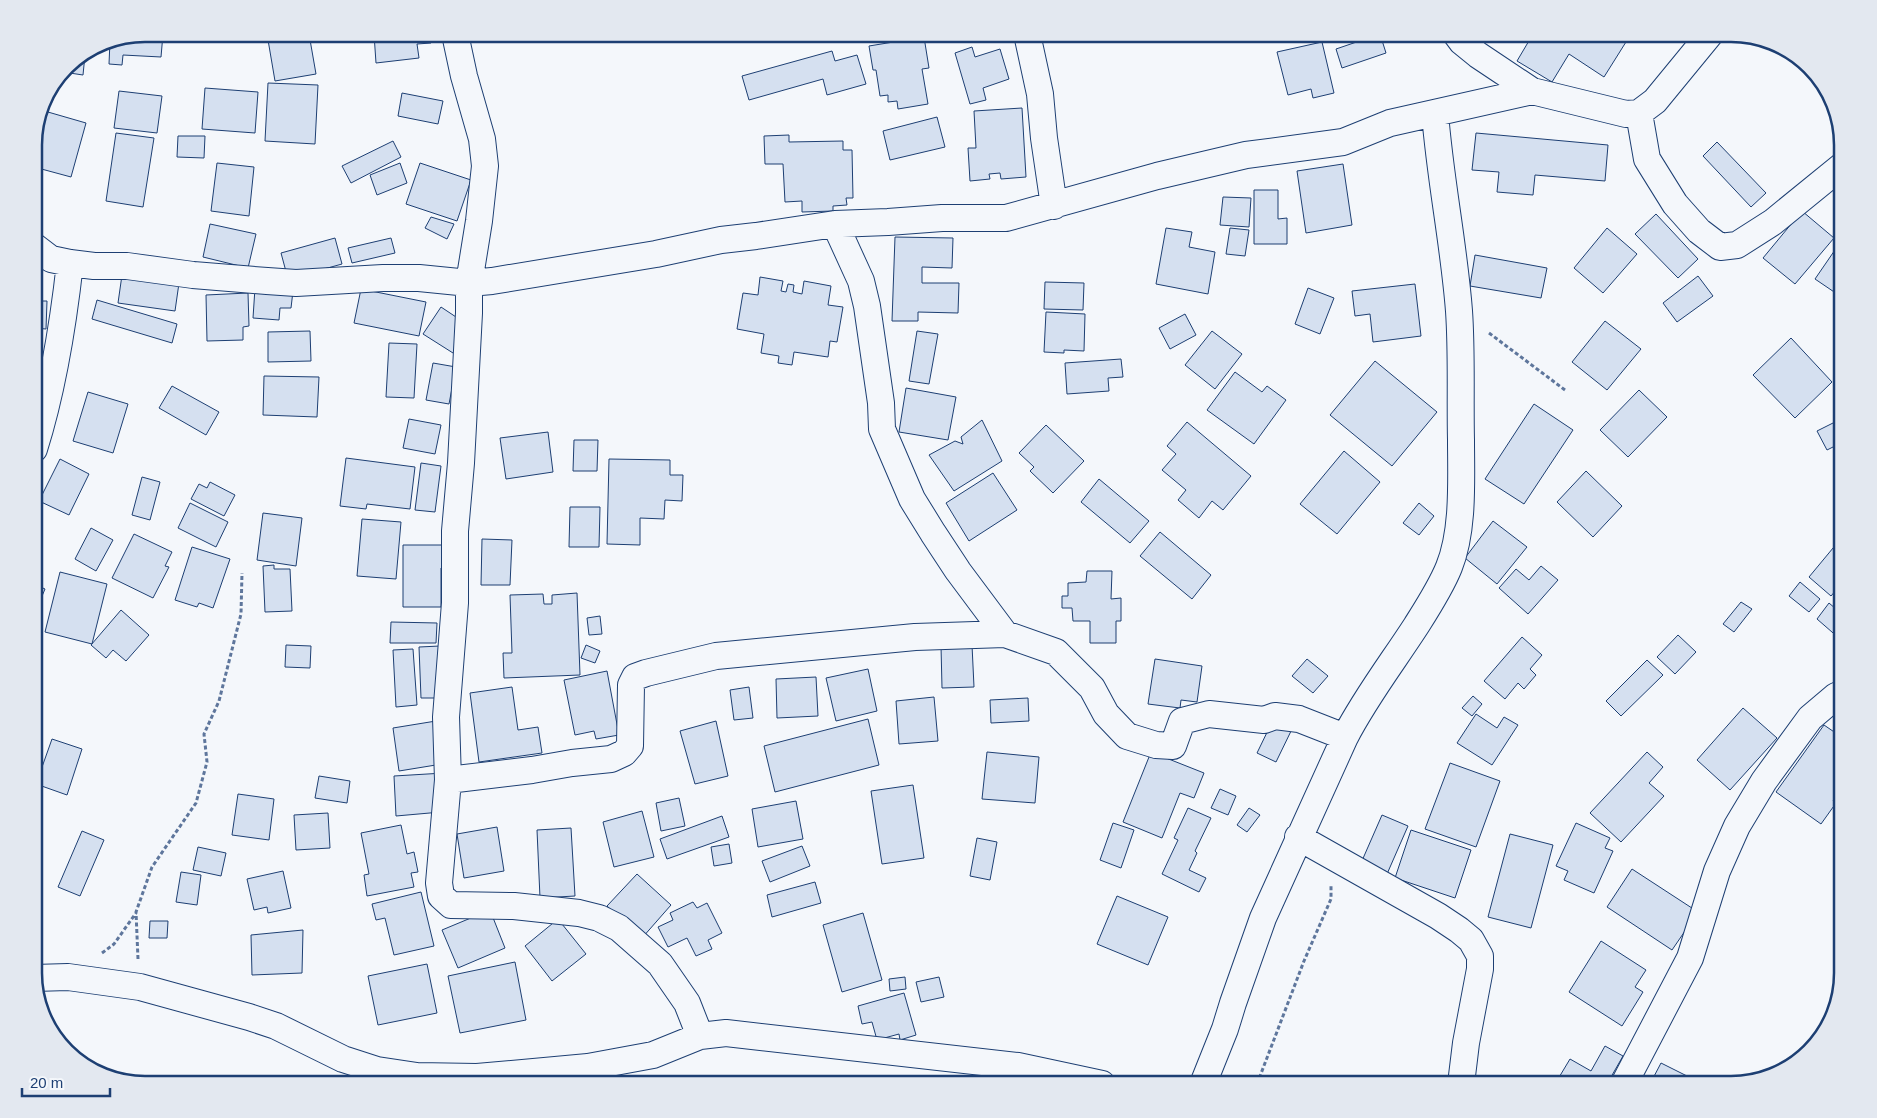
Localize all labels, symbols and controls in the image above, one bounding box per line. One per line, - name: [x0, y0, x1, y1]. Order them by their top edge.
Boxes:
- scale bar: [22, 1066, 110, 1098]
- text: 20 m: [30, 1074, 63, 1091]

